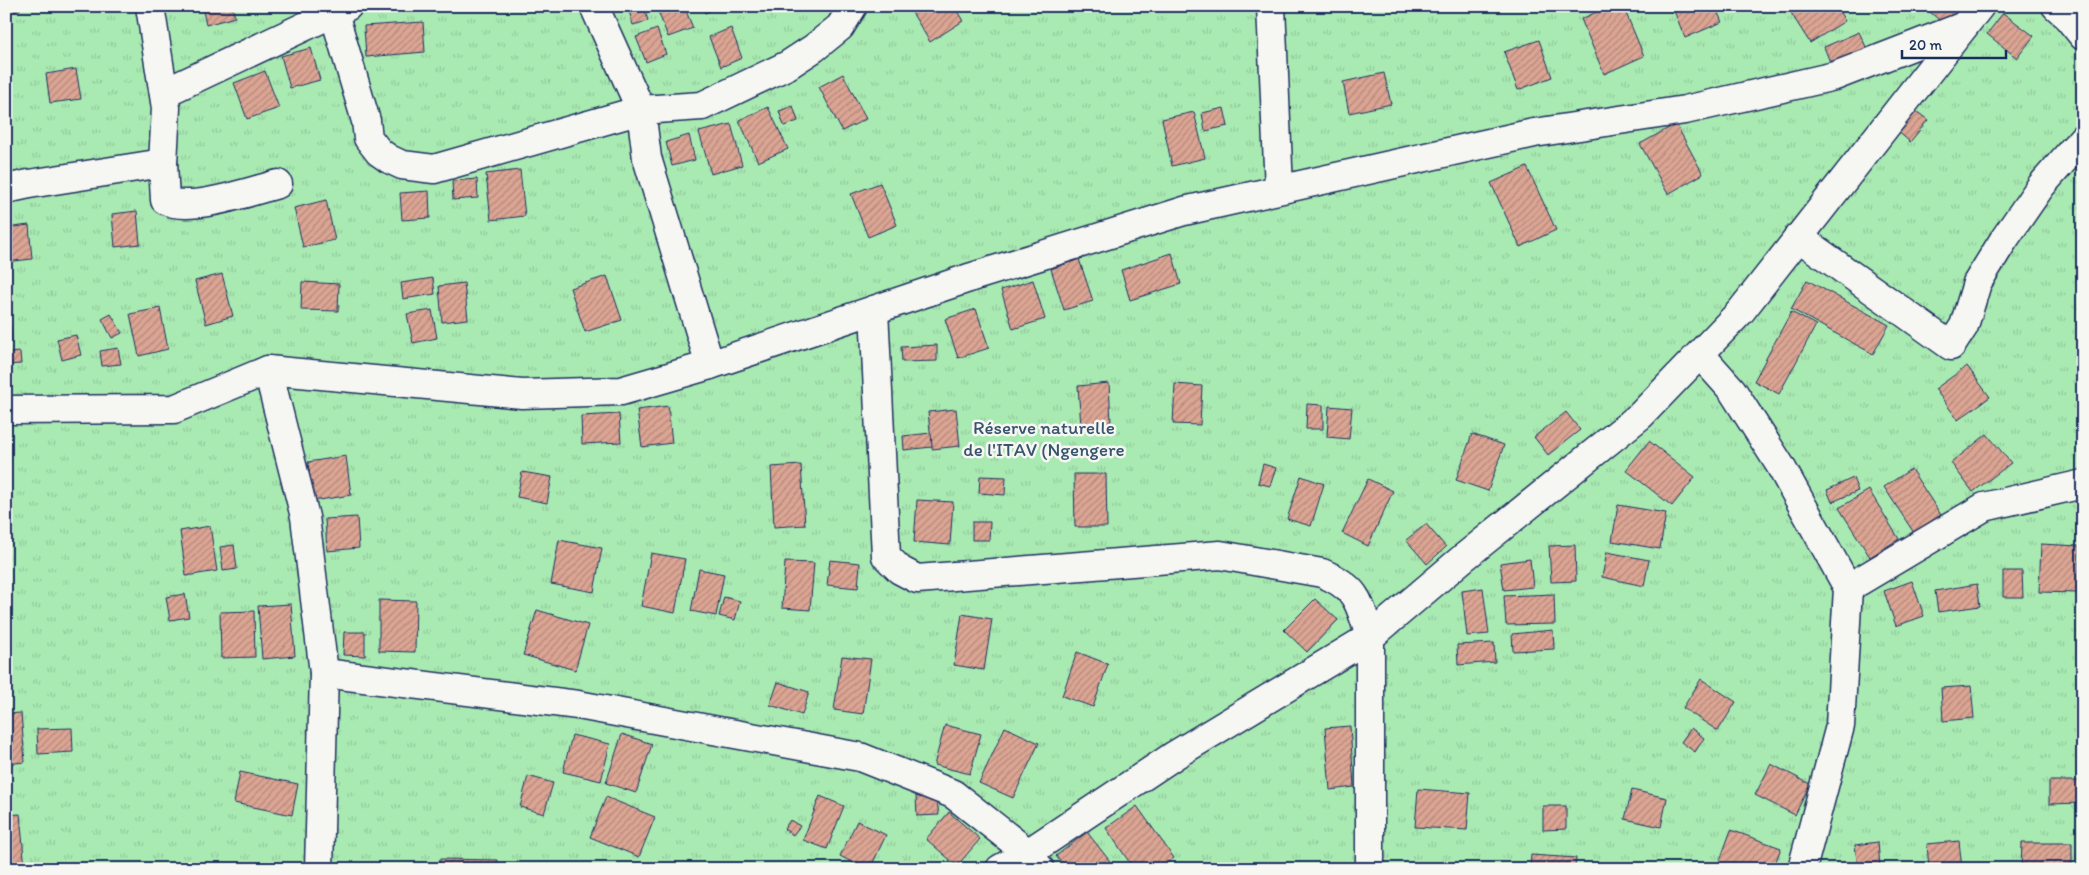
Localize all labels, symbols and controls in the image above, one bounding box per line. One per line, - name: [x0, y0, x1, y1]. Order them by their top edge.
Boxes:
- scale bar: [1902, 28, 2005, 60]
- text: 20 m: [1909, 36, 1943, 54]
- park label: Réserve naturelle de l'ITAV (Ngengere: [963, 416, 1125, 461]

